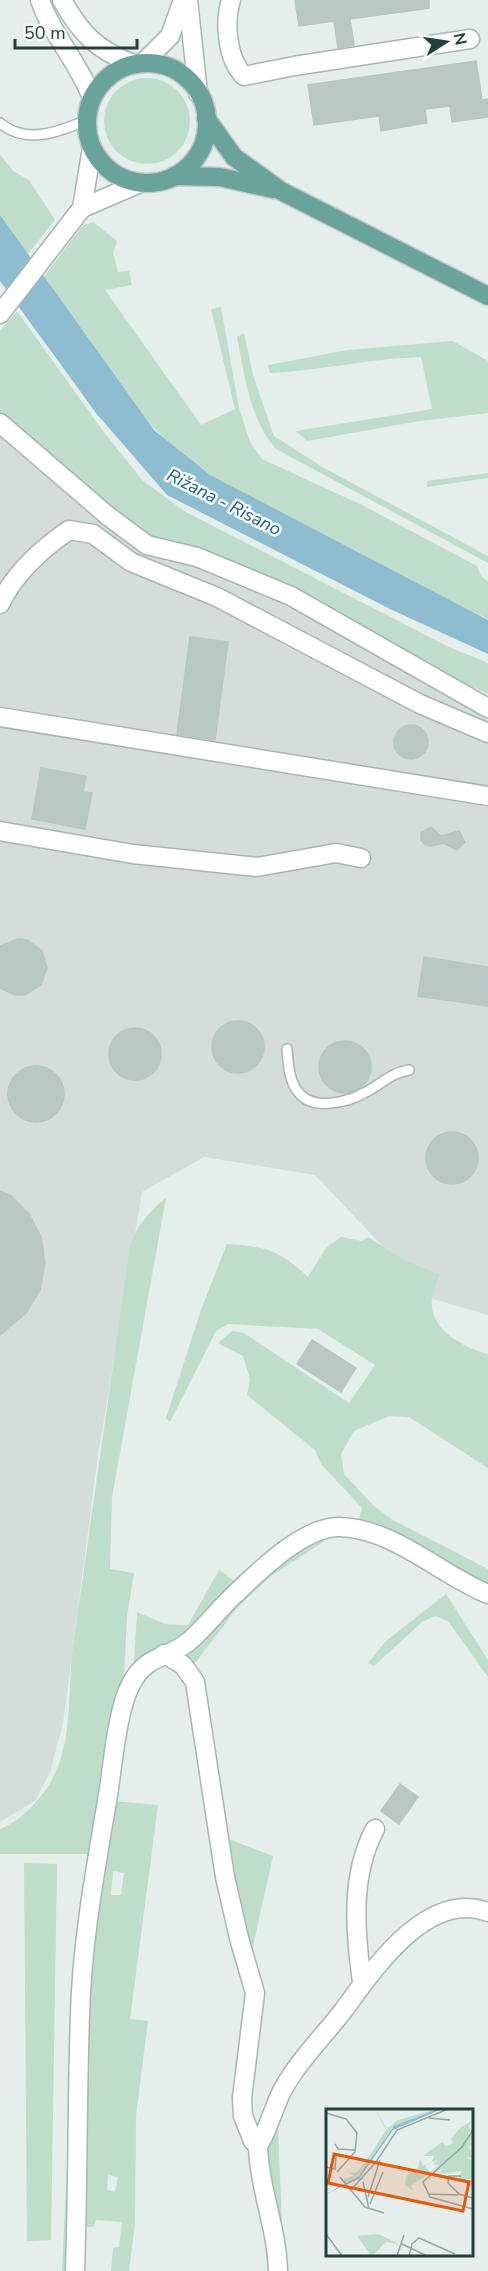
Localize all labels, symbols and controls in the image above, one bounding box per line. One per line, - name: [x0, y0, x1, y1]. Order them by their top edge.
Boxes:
- scale bar: [15, 12, 136, 50]
- north arrow: [416, 12, 476, 72]
- text: 50 m: [24, 21, 66, 45]
- text: N: [448, 31, 472, 47]
- water label: Rižana - Risano: [163, 463, 285, 541]
- inset map: [326, 2109, 473, 2256]

